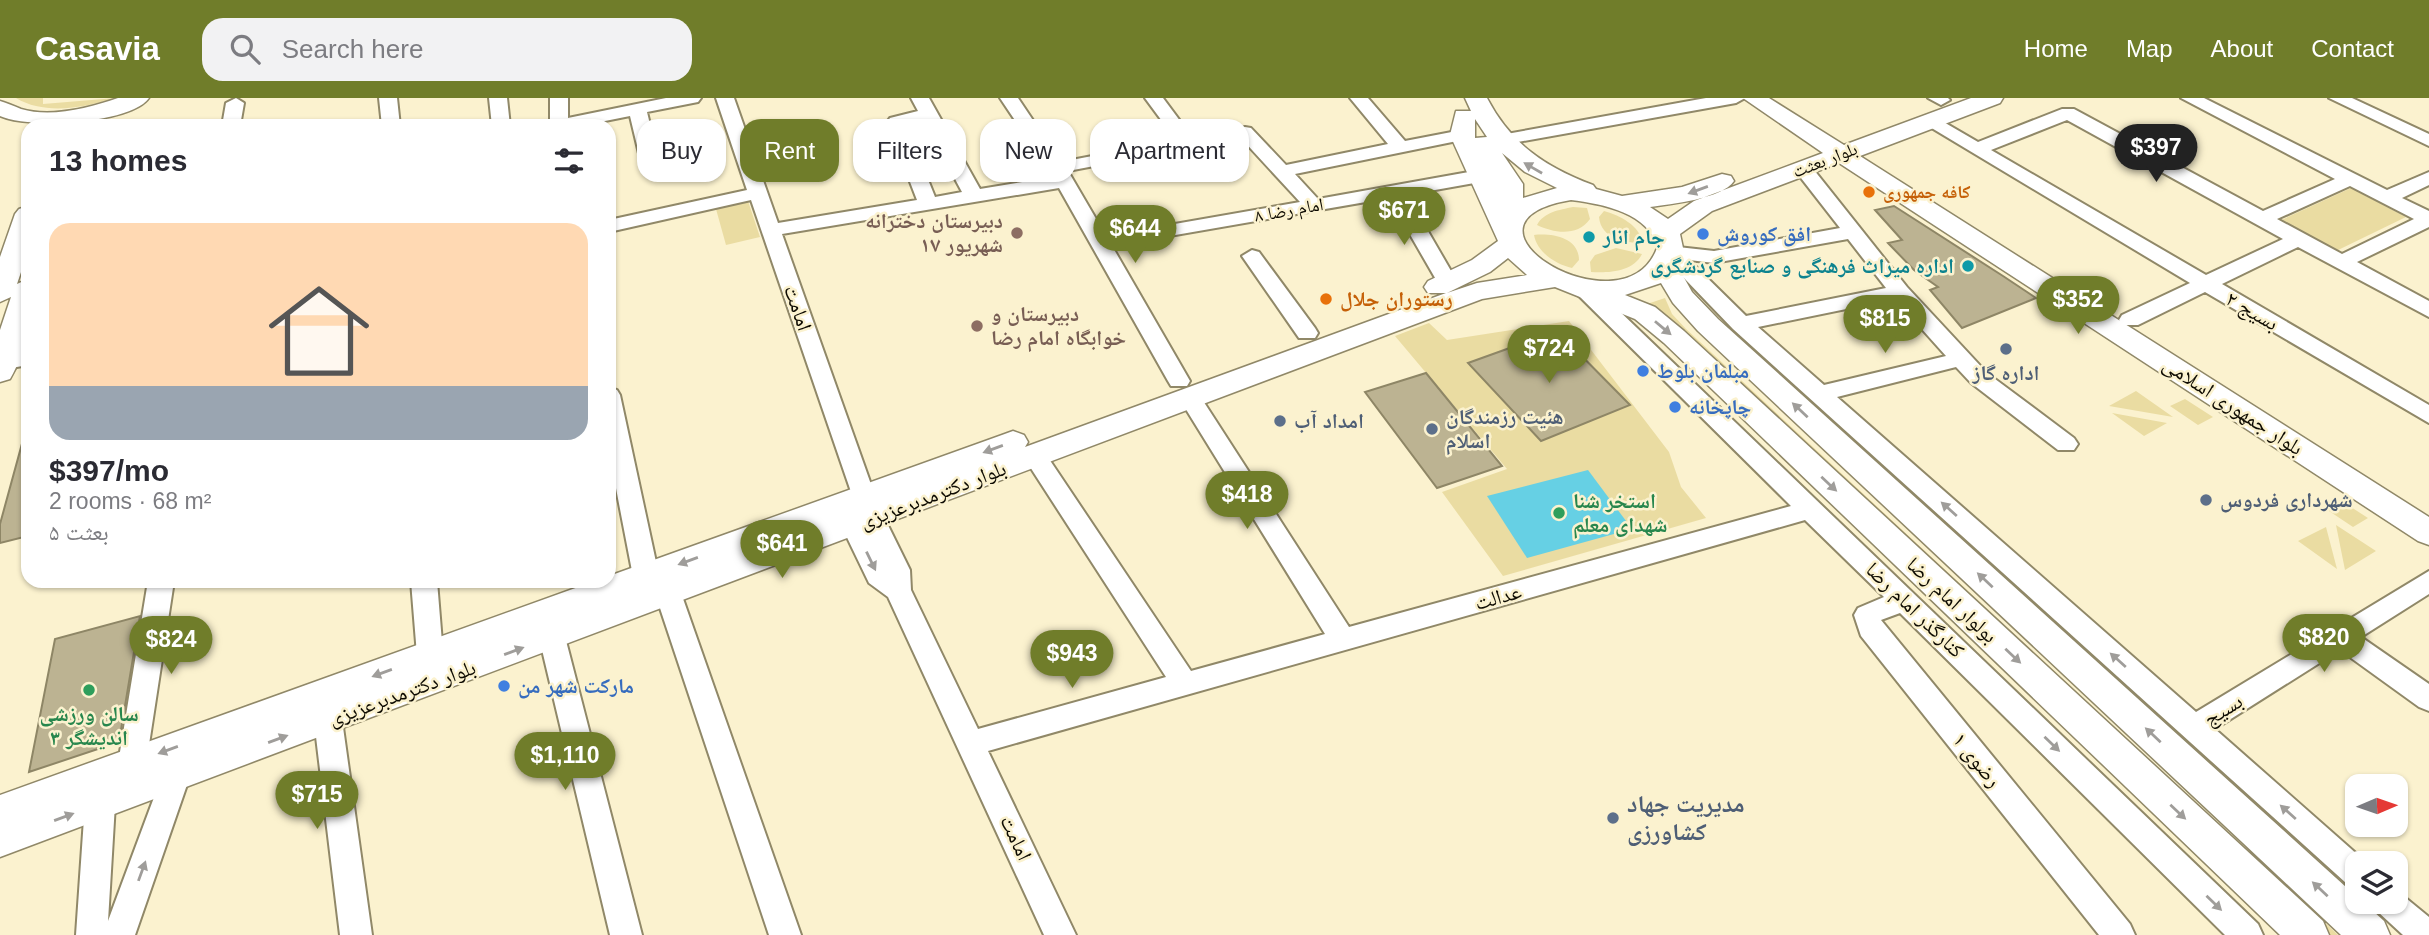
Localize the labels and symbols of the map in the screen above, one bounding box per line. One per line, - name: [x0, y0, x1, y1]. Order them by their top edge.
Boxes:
- pin: $397: [2115, 125, 2197, 184]
- street label: بلوار بعثت: [1790, 139, 1860, 182]
- one-way arrow: [1523, 162, 1542, 174]
- place label: کافه جمهوری: [1883, 182, 1971, 203]
- one-way arrow: [1688, 184, 1709, 195]
- marker: کافه جمهوری: [1861, 184, 1877, 200]
- pin: $671: [1363, 188, 1445, 247]
- street label: امام رضا ۸: [1253, 194, 1325, 228]
- pin: $644: [1094, 206, 1176, 265]
- place label: دبیرستان دخترانه ۱۷ شهریور: [865, 209, 1003, 257]
- place label: افق کوروش: [1717, 222, 1811, 247]
- marker: دبیرستان دخترانه ۱۷ شهریور: [1009, 225, 1025, 241]
- place label: جام انار: [1602, 225, 1665, 251]
- marker: افق کوروش: [1695, 226, 1711, 242]
- marker: جام انار: [1581, 229, 1597, 245]
- place label: اداره میراث فرهنگی و صنایع گردشگری: [1650, 254, 1954, 280]
- marker: اداره میراث فرهنگی و صنایع گردشگری: [1960, 258, 1976, 274]
- pin: $352: [2037, 276, 2119, 336]
- street label: امامت: [780, 282, 817, 334]
- street label: بسیج ۲: [2221, 286, 2282, 336]
- place label: رستوران جلال: [1340, 287, 1453, 312]
- marker: رستوران جلال: [1318, 291, 1334, 307]
- pin: $815: [1844, 296, 1926, 355]
- place label: دبیرستان و خوابگاه امام رضا: [991, 302, 1126, 352]
- marker: دبیرستان و خوابگاه امام رضا: [969, 318, 985, 334]
- one-way arrow: [1654, 320, 1672, 336]
- pin: $724: [1508, 326, 1590, 385]
- marker: اداره گاز: [1998, 341, 2014, 357]
- street label: بلوار جمهوری اسلامی: [2158, 352, 2308, 461]
- place label: مبلمان بلوط: [1657, 359, 1749, 383]
- place label: اداره گاز: [1971, 361, 2040, 384]
- marker: مبلمان بلوط: [1635, 363, 1651, 379]
- place label: چاپخانه: [1689, 395, 1751, 419]
- marker: چاپخانه: [1667, 399, 1683, 415]
- one-way arrow: [1792, 402, 1809, 418]
- place label: هئیت رزمندگان اسلام: [1446, 405, 1564, 455]
- place label: امداد آب: [1294, 409, 1364, 433]
- marker: امداد آب: [1272, 413, 1288, 429]
- marker: هئیت رزمندگان اسلام: [1424, 421, 1440, 437]
- one-way arrow: [983, 444, 1004, 455]
- street label: بلوار دکترمدبرعزیزی: [856, 456, 1010, 534]
- pin: $418: [1206, 472, 1288, 531]
- one-way arrow: [1820, 475, 1837, 491]
- place label: شهرداری فردوس: [2220, 488, 2353, 513]
- place label: استخر شنا شهدای معلم: [1573, 489, 1668, 539]
- marker: شهرداری فردوس: [2198, 492, 2214, 508]
- one-way arrow: [1940, 502, 1957, 517]
- marker: استخر شنا شهدای معلم: [1551, 505, 1567, 521]
- pin: $641: [741, 520, 823, 580]
- one-way arrow: [865, 551, 877, 571]
- street label: بولوار امام رضا: [1900, 552, 2002, 649]
- one-way arrow: [677, 555, 698, 566]
- street label: کنارگذر امام رضا: [1860, 557, 1969, 664]
- one-way arrow: [1977, 573, 1994, 589]
- street label: عدالت: [1472, 579, 1524, 614]
- pin: $820: [2283, 614, 2365, 674]
- pin: $824: [130, 616, 212, 676]
- pin: $943: [1031, 630, 1113, 690]
- one-way arrow: [503, 645, 524, 656]
- one-way arrow: [2004, 648, 2021, 665]
- one-way arrow: [2110, 653, 2127, 668]
- street label: بلوار دکترمدبرعزیزی: [325, 655, 479, 731]
- one-way arrow: [372, 667, 393, 678]
- place label: مارکت شهر من: [518, 674, 634, 699]
- marker: مارکت شهر من: [496, 678, 512, 694]
- marker: سالن ورزشی اندیشگر ۳: [81, 682, 97, 698]
- street label: بسیج: [2199, 689, 2247, 732]
- place label: سالن ورزشی اندیشگر ۳: [39, 702, 139, 750]
- one-way arrow: [2145, 727, 2162, 743]
- street label: رضوی ۱: [1948, 728, 2006, 792]
- pin: $1,110: [508, 732, 622, 792]
- one-way arrow: [267, 733, 288, 744]
- one-way arrow: [2043, 735, 2060, 752]
- one-way arrow: [158, 745, 179, 756]
- pin: $715: [276, 772, 358, 831]
- north arrow: [2345, 774, 2408, 836]
- place label: مدیریت جهاد کشاورزی: [1627, 790, 1745, 846]
- one-way arrow: [2169, 804, 2186, 820]
- one-way arrow: [2280, 804, 2297, 820]
- marker: مدیریت جهاد کشاورزی: [1605, 810, 1621, 826]
- one-way arrow: [54, 811, 75, 822]
- street label: امامت: [996, 812, 1037, 864]
- one-way arrow: [137, 860, 148, 881]
- one-way arrow: [2312, 881, 2329, 897]
- one-way arrow: [2206, 894, 2223, 911]

